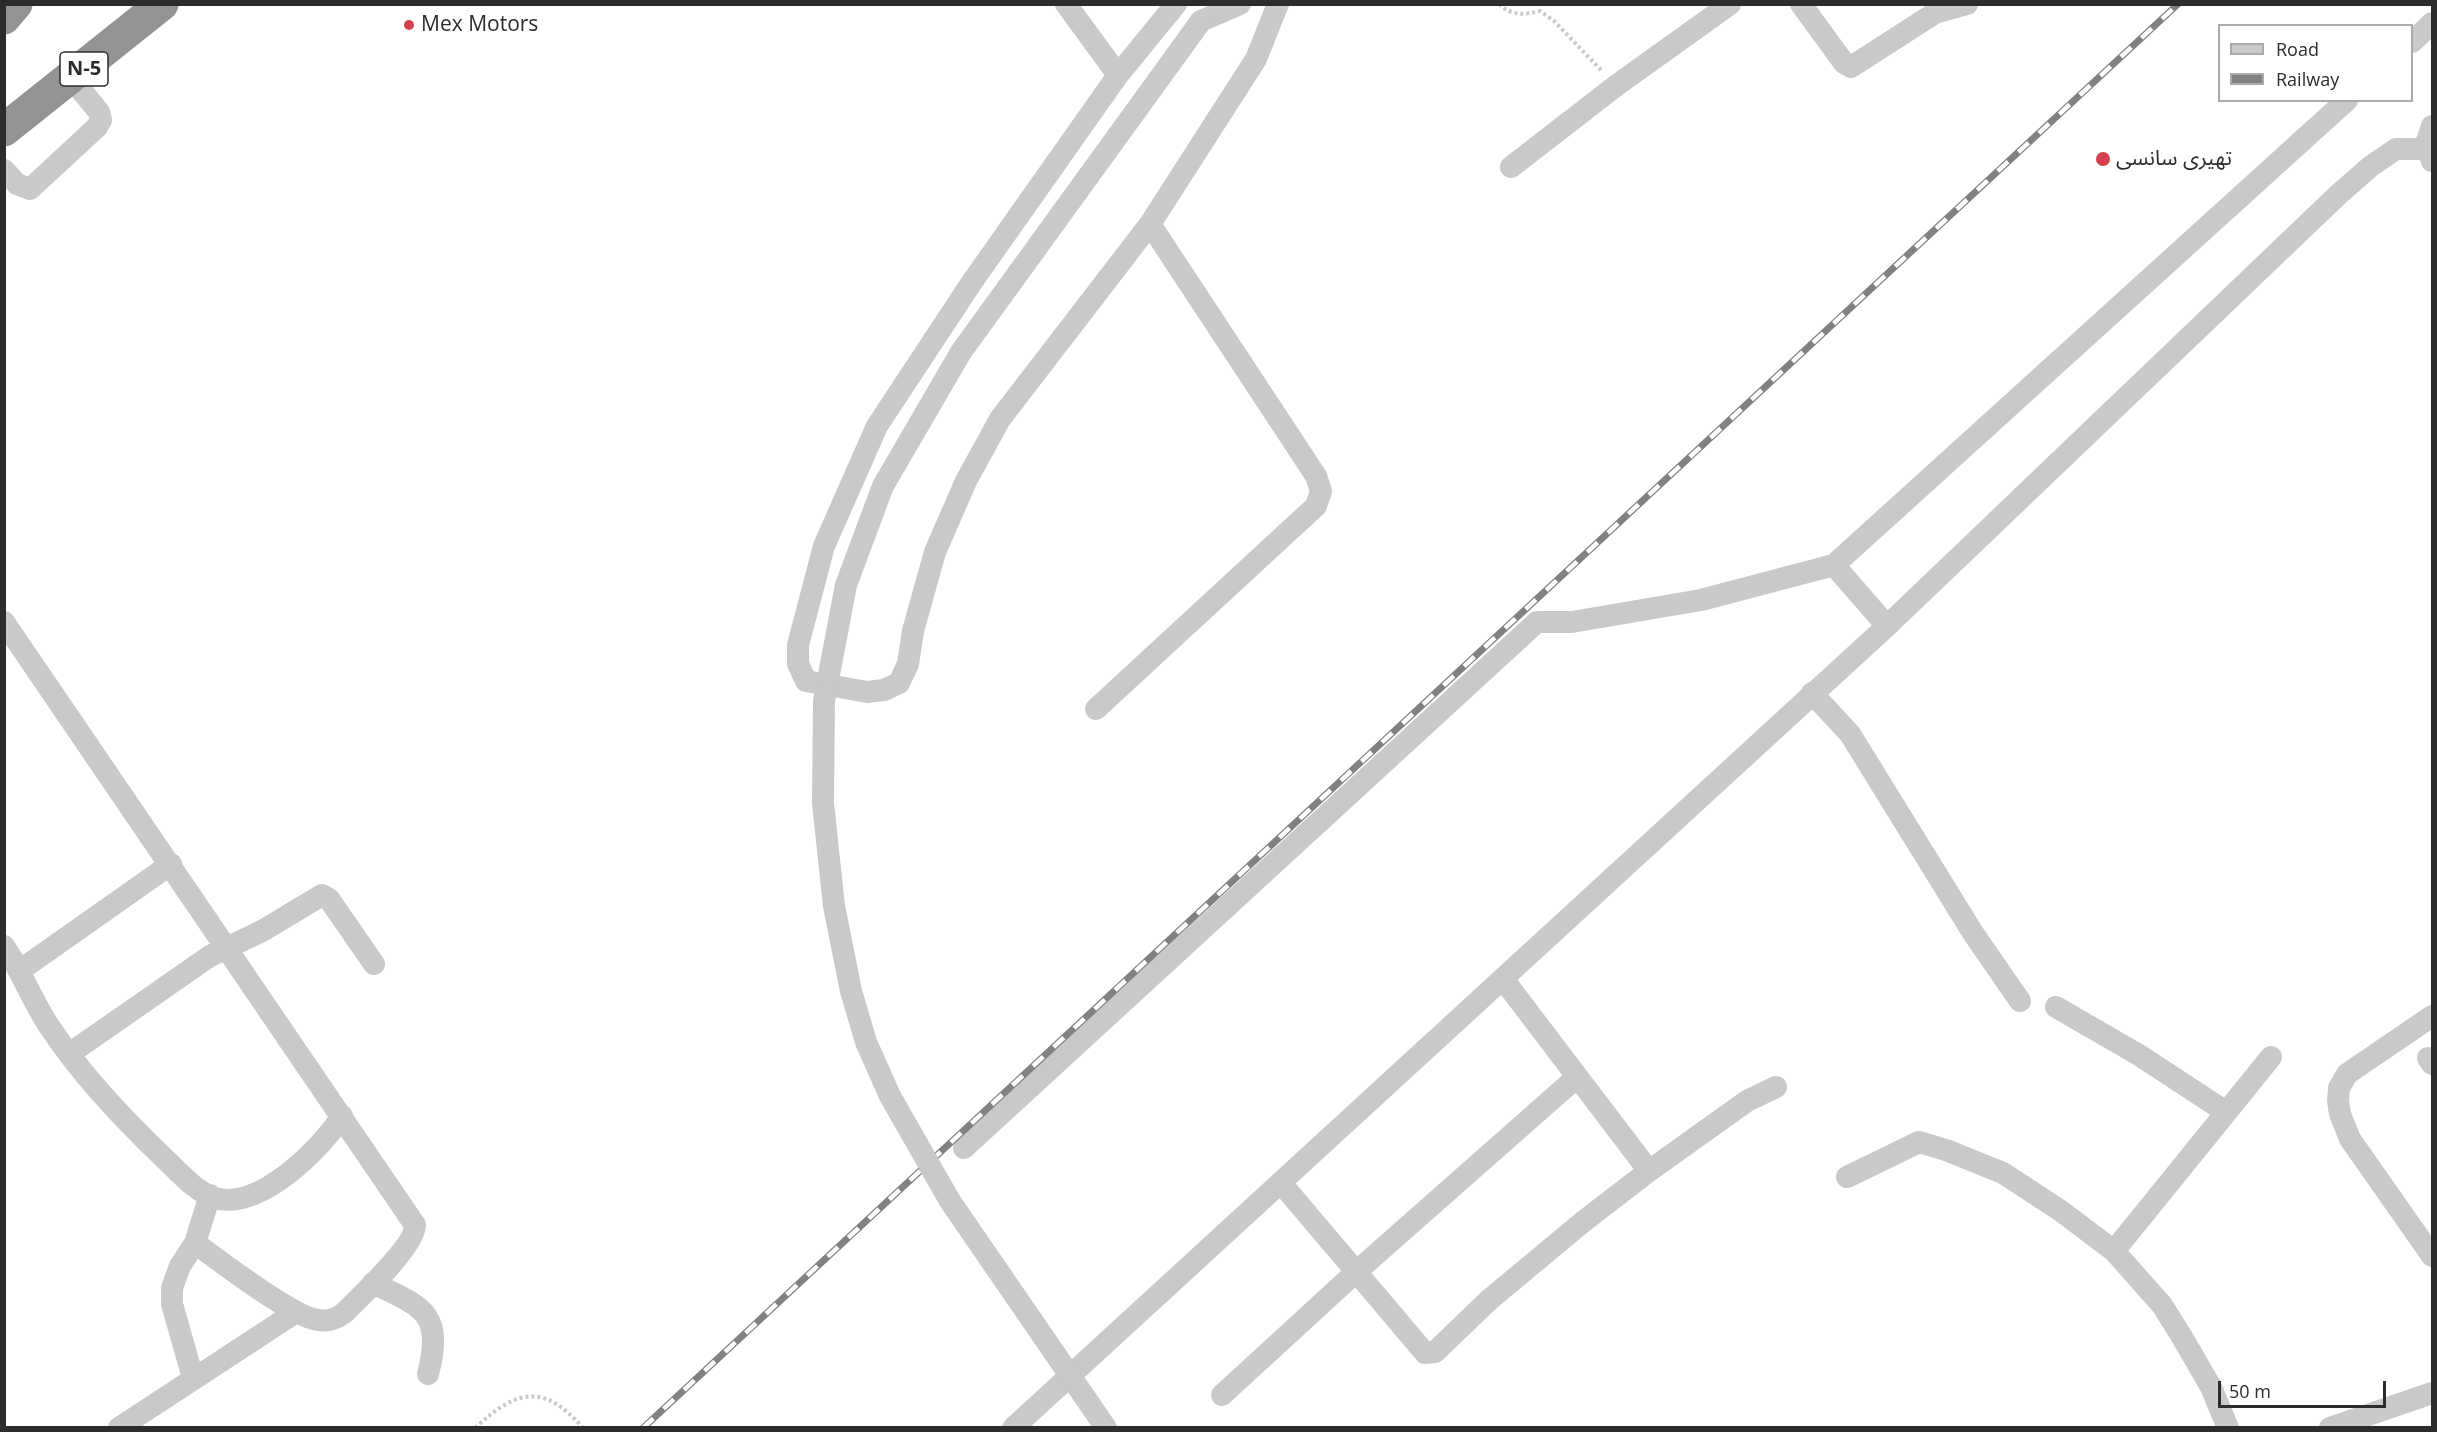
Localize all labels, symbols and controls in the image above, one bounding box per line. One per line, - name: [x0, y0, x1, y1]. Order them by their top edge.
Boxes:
- place label: Mex Motors: [421, 12, 538, 38]
- marker: Mex Motors: [402, 18, 416, 32]
- legend: [2218, 24, 2413, 102]
- text: Road: [2276, 37, 2319, 61]
- road number: N-5: [60, 52, 108, 86]
- text: Railway: [2276, 67, 2339, 91]
- place label: تھیری سانسی: [2116, 146, 2232, 172]
- marker: تھیری سانسی: [2094, 150, 2112, 168]
- scale bar: [2221, 1369, 2389, 1407]
- text: 50 m: [2229, 1379, 2271, 1403]

